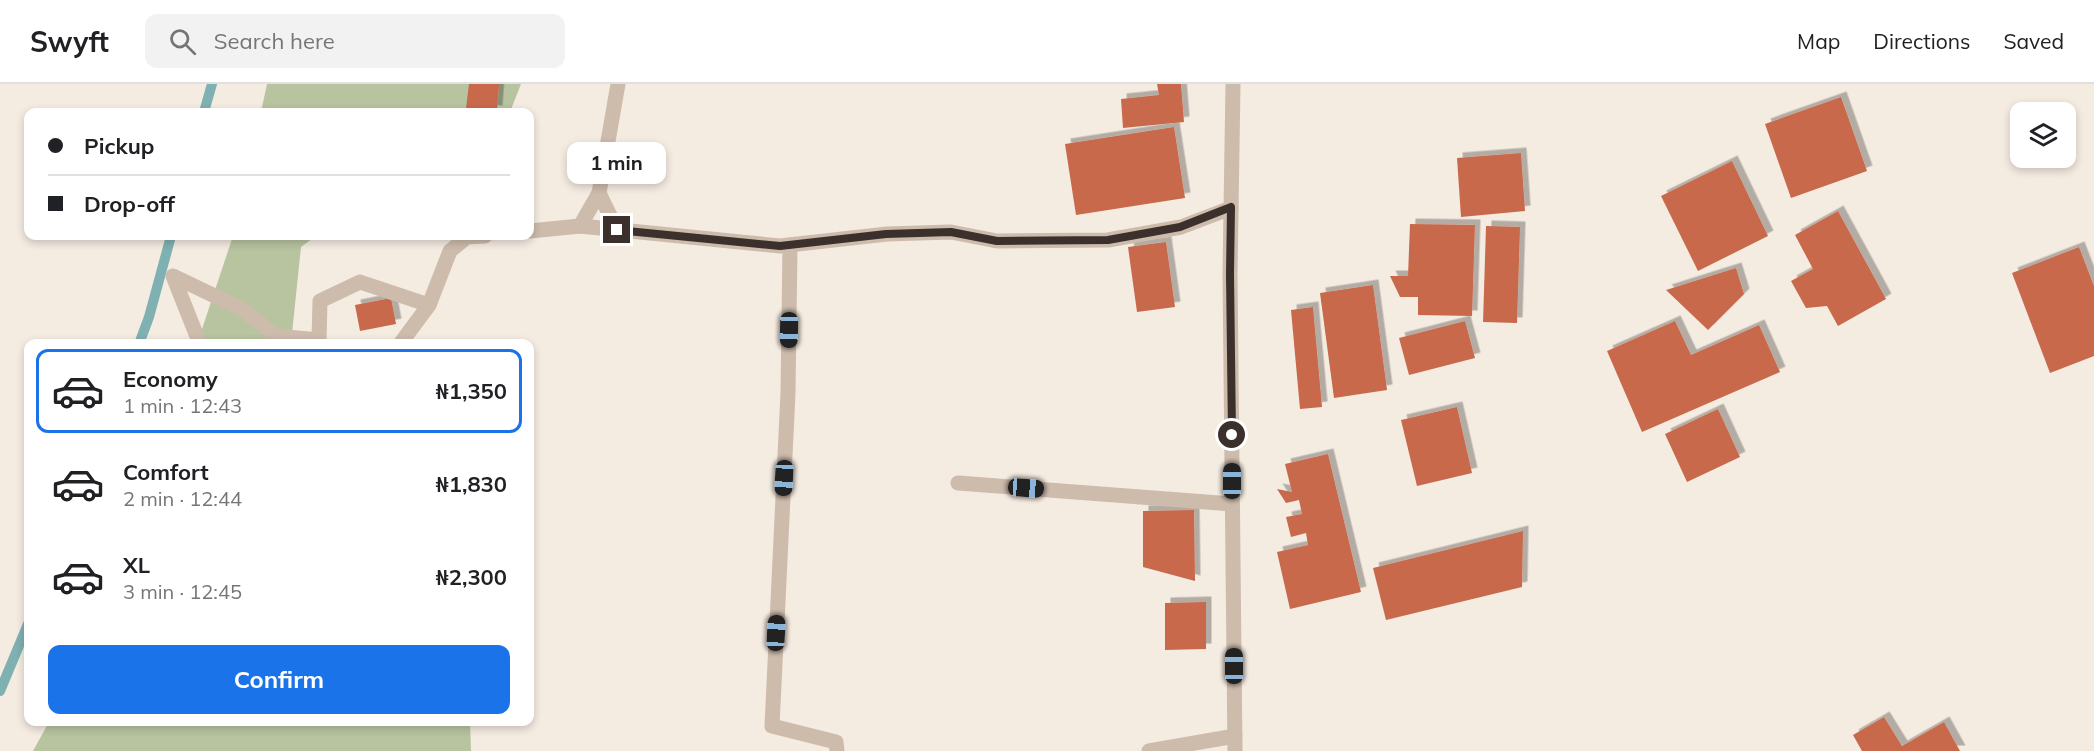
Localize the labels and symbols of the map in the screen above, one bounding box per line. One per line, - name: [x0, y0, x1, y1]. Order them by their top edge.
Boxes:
- callout: 1 min: [568, 143, 666, 185]
- route end: [603, 216, 630, 243]
- car: [780, 312, 798, 348]
- route start: [1218, 421, 1245, 448]
- car: [774, 460, 794, 496]
- car: [1223, 463, 1241, 499]
- car: [1007, 478, 1045, 498]
- car: [766, 615, 786, 651]
- car: [1225, 648, 1243, 684]

